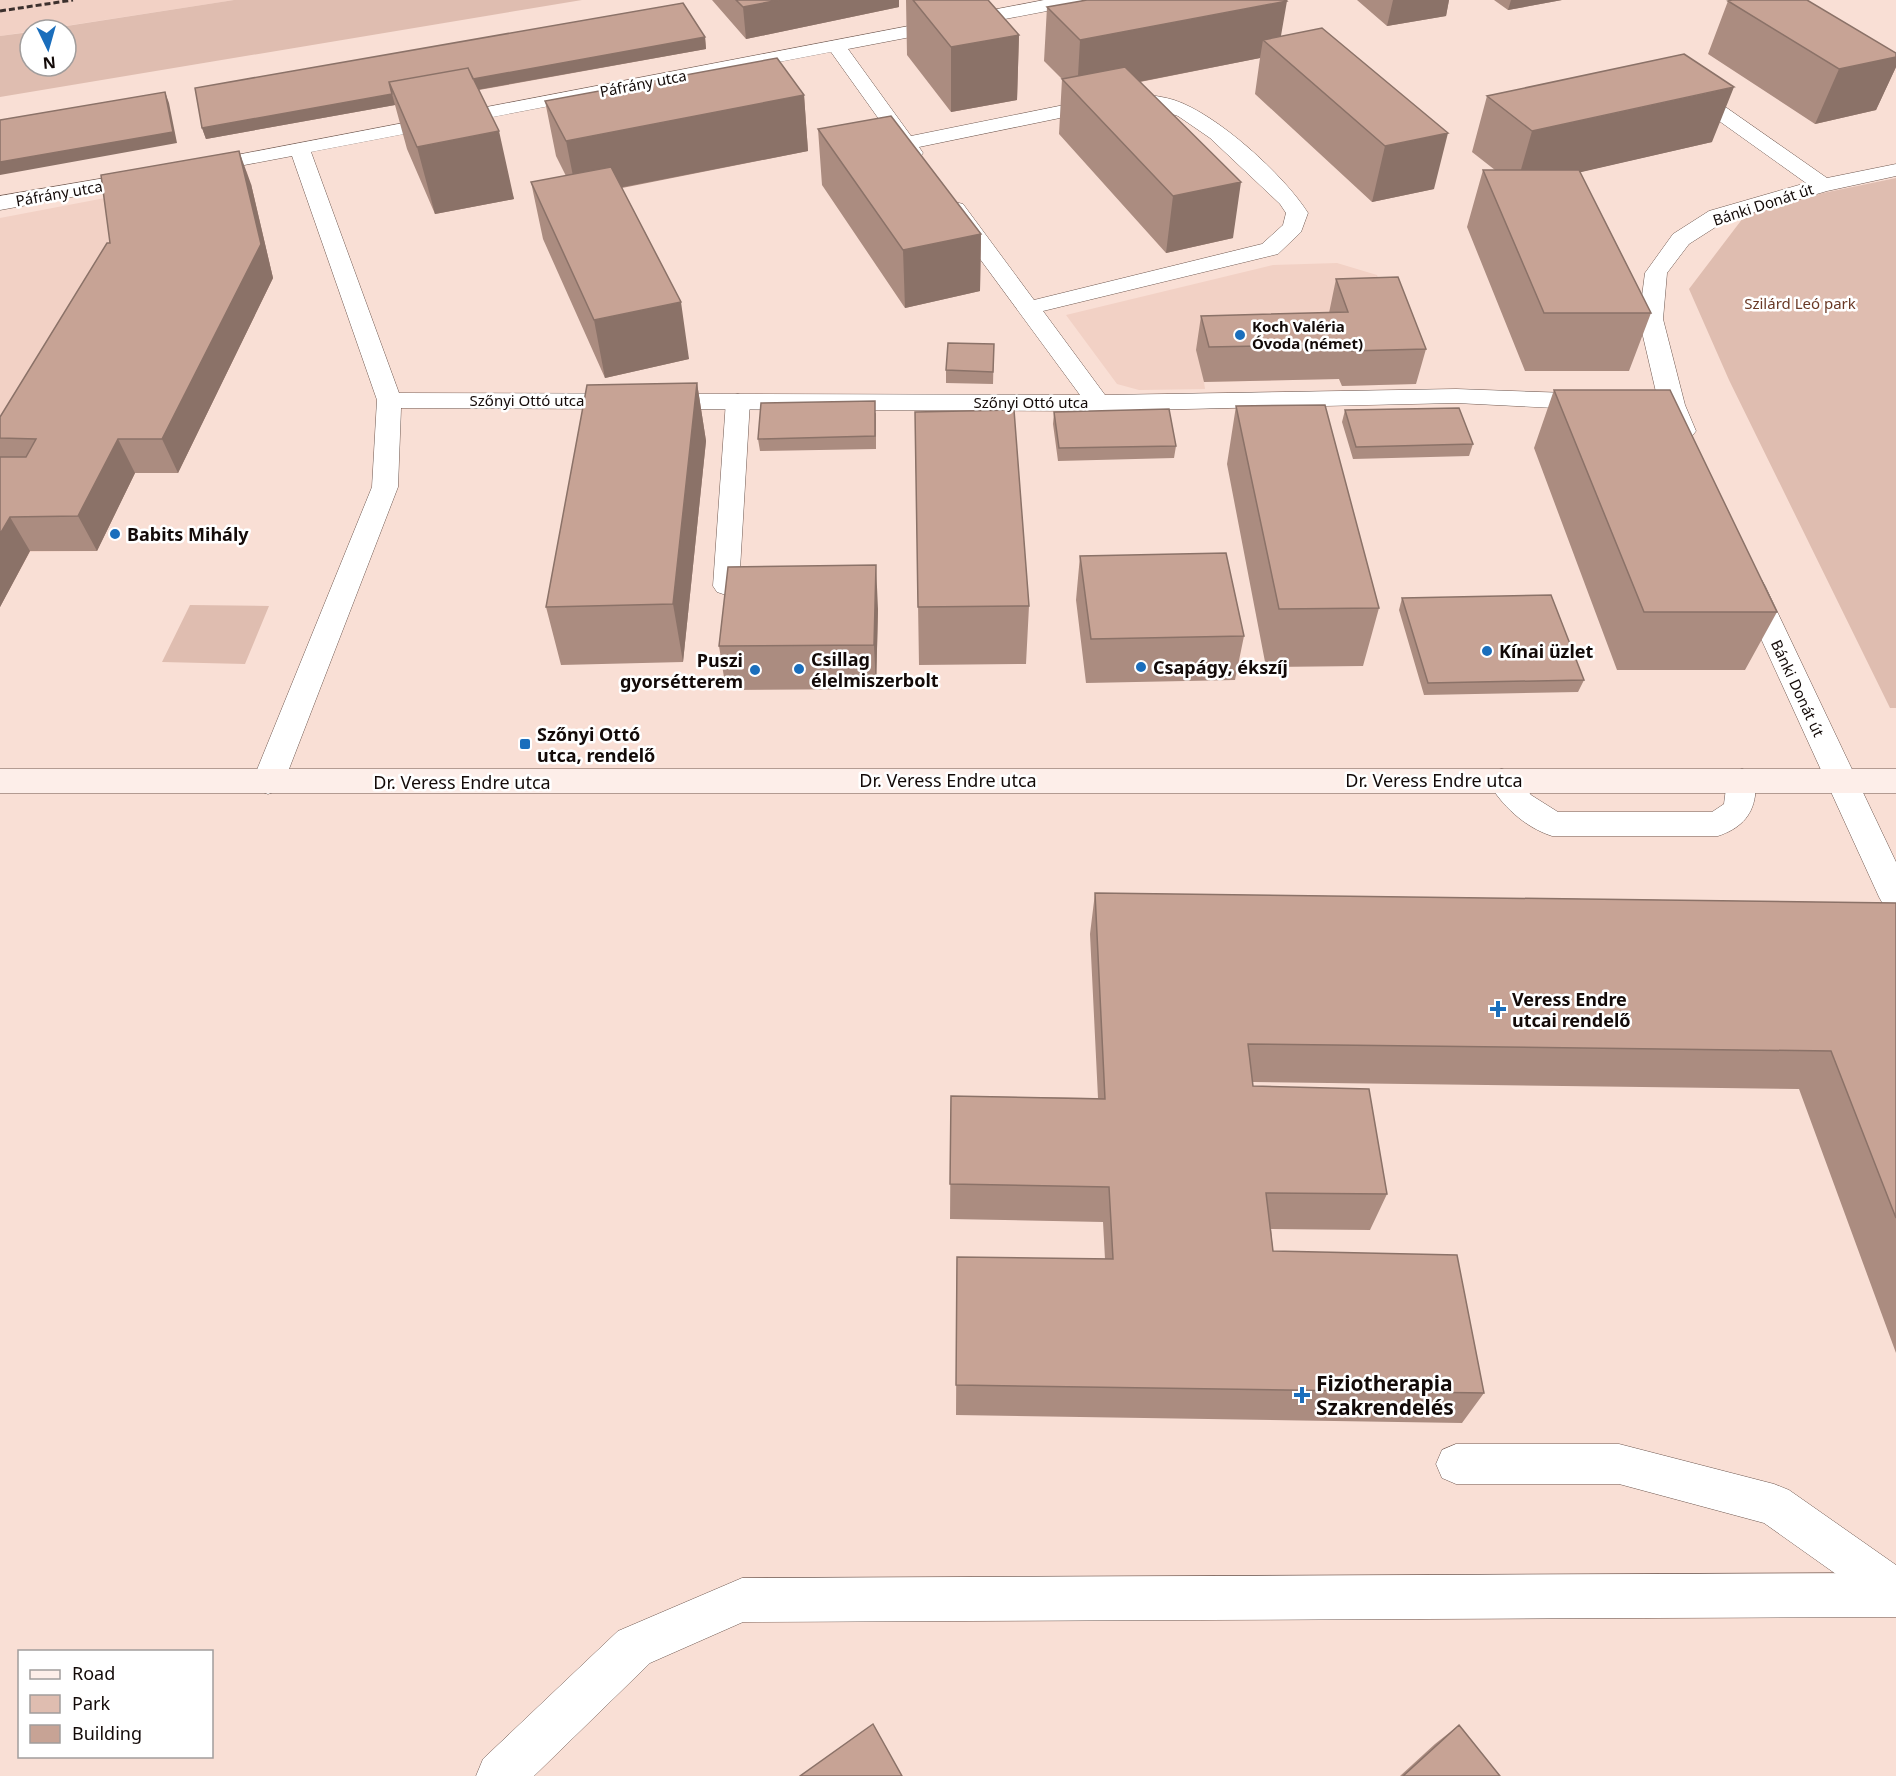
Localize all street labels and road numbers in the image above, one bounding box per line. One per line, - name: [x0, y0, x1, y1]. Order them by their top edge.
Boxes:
- street label: Páfrány utca: [598, 65, 688, 101]
- street label: Páfrány utca: [14, 176, 104, 210]
- street label: Bánki Donát út: [1710, 178, 1817, 230]
- street label: Szőnyi Ottó utca: [470, 390, 584, 410]
- street label: Szőnyi Ottó utca: [974, 392, 1088, 412]
- street label: Bánki Donát út: [1767, 636, 1829, 740]
- street label: Dr. Veress Endre utca: [859, 768, 1037, 792]
- street label: Dr. Veress Endre utca: [1345, 768, 1523, 792]
- street label: Dr. Veress Endre utca: [373, 770, 551, 794]

